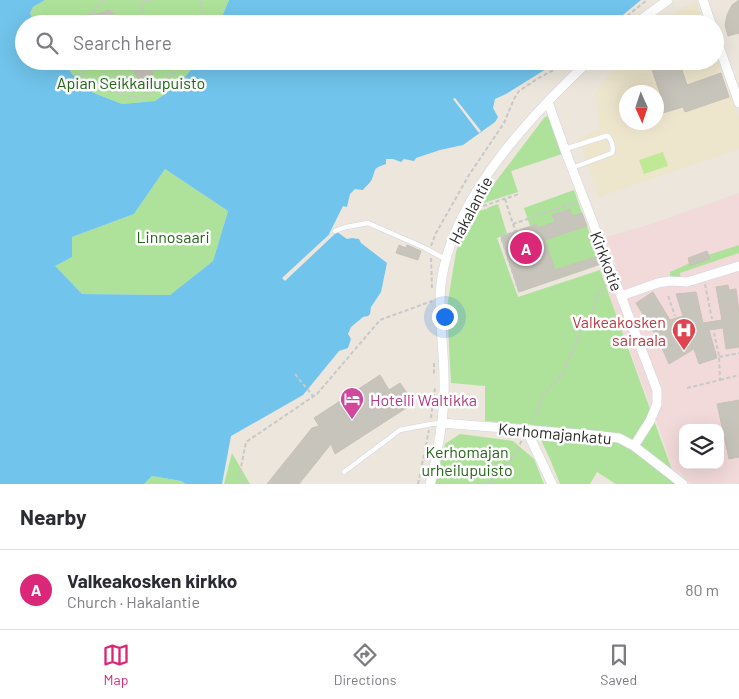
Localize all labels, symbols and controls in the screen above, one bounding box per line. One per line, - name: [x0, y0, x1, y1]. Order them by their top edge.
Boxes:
- search box: [15, 15, 724, 70]
- icon: search: [33, 29, 61, 57]
- text: Search here: [73, 31, 172, 54]
- park label: Apian Seikkailupuisto: [57, 73, 205, 92]
- north arrow: [619, 85, 664, 130]
- street label: Hakalantie: [444, 173, 496, 247]
- park label: Linnosaari: [137, 227, 209, 246]
- street label: Kirkkotie: [587, 228, 627, 294]
- pin: A: [510, 229, 542, 267]
- your location: [432, 304, 458, 330]
- place label: Valkeakosken sairaala: [572, 312, 666, 349]
- hospital icon: Valkeakosken sairaala: [671, 317, 697, 351]
- hotel icon: Hotelli Waltikka: [339, 386, 365, 420]
- place label: Hotelli Waltikka: [370, 390, 477, 409]
- street label: Kerhomajankatu: [498, 419, 612, 447]
- map controls: [679, 424, 724, 469]
- button: layers: [679, 424, 724, 469]
- park label: Kerhomajan urheilupuisto: [421, 442, 513, 479]
- text: Nearby: [20, 504, 86, 529]
- text: Valkeakosken kirkko: [67, 569, 237, 592]
- text: A: [31, 580, 41, 599]
- text: 80 m: [685, 580, 719, 599]
- text: Church · Hakalantie: [67, 592, 200, 611]
- tab: Map: [102, 641, 130, 688]
- tab: Directions: [334, 641, 396, 688]
- tab: Saved: [600, 641, 637, 688]

